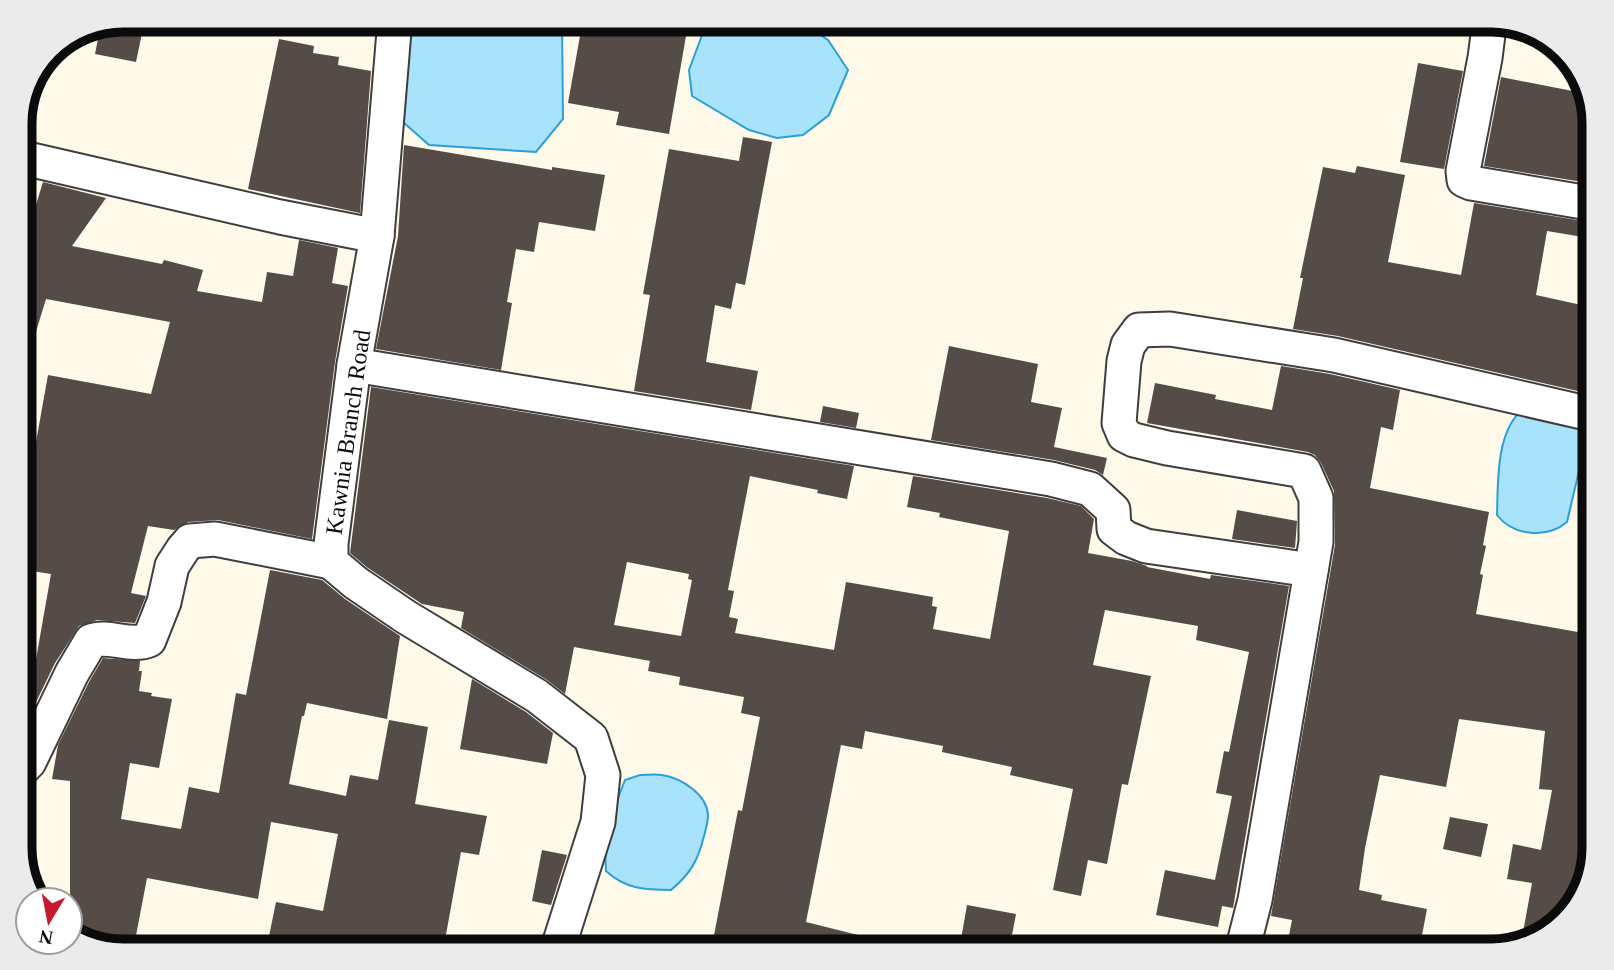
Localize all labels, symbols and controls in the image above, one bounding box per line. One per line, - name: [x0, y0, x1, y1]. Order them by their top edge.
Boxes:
- street label: Kawnia Branch Road: [321, 328, 375, 536]
- north arrow: [14, 886, 84, 956]
- text: N: [37, 926, 55, 949]

